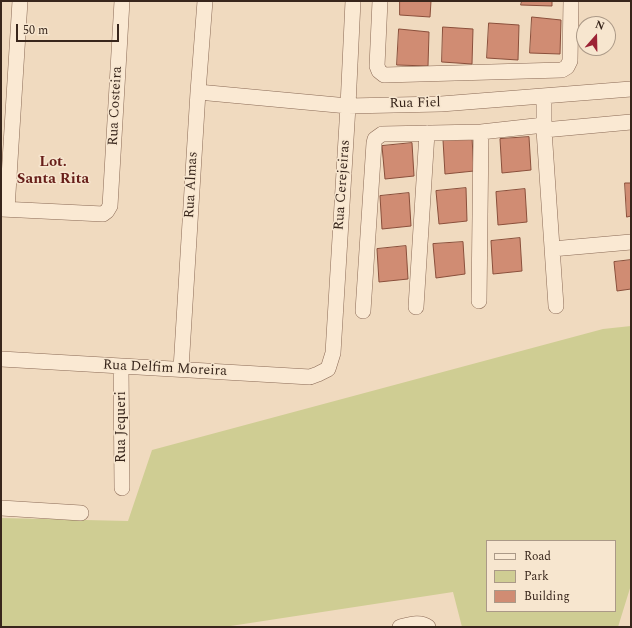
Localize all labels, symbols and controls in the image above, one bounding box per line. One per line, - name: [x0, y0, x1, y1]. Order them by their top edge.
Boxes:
- scale bar: [18, 16, 121, 42]
- north arrow: [576, 16, 616, 56]
- text: N: [593, 16, 607, 35]
- text: 50 m: [23, 21, 48, 40]
- street label: Rua Costeira: [106, 66, 126, 146]
- street label: Rua Fiel: [389, 95, 441, 113]
- street label: Rua Cerejeiras: [331, 139, 355, 231]
- street label: Rua Almas: [182, 151, 202, 219]
- district label: Lot. Santa Rita: [17, 154, 89, 189]
- street label: Rua Delfim Moreira: [103, 357, 227, 381]
- street label: Rua Jequeri: [114, 391, 130, 463]
- legend: [486, 540, 616, 612]
- text: Road: [524, 547, 551, 566]
- text: Park: [524, 567, 549, 586]
- text: Building: [524, 587, 570, 606]

